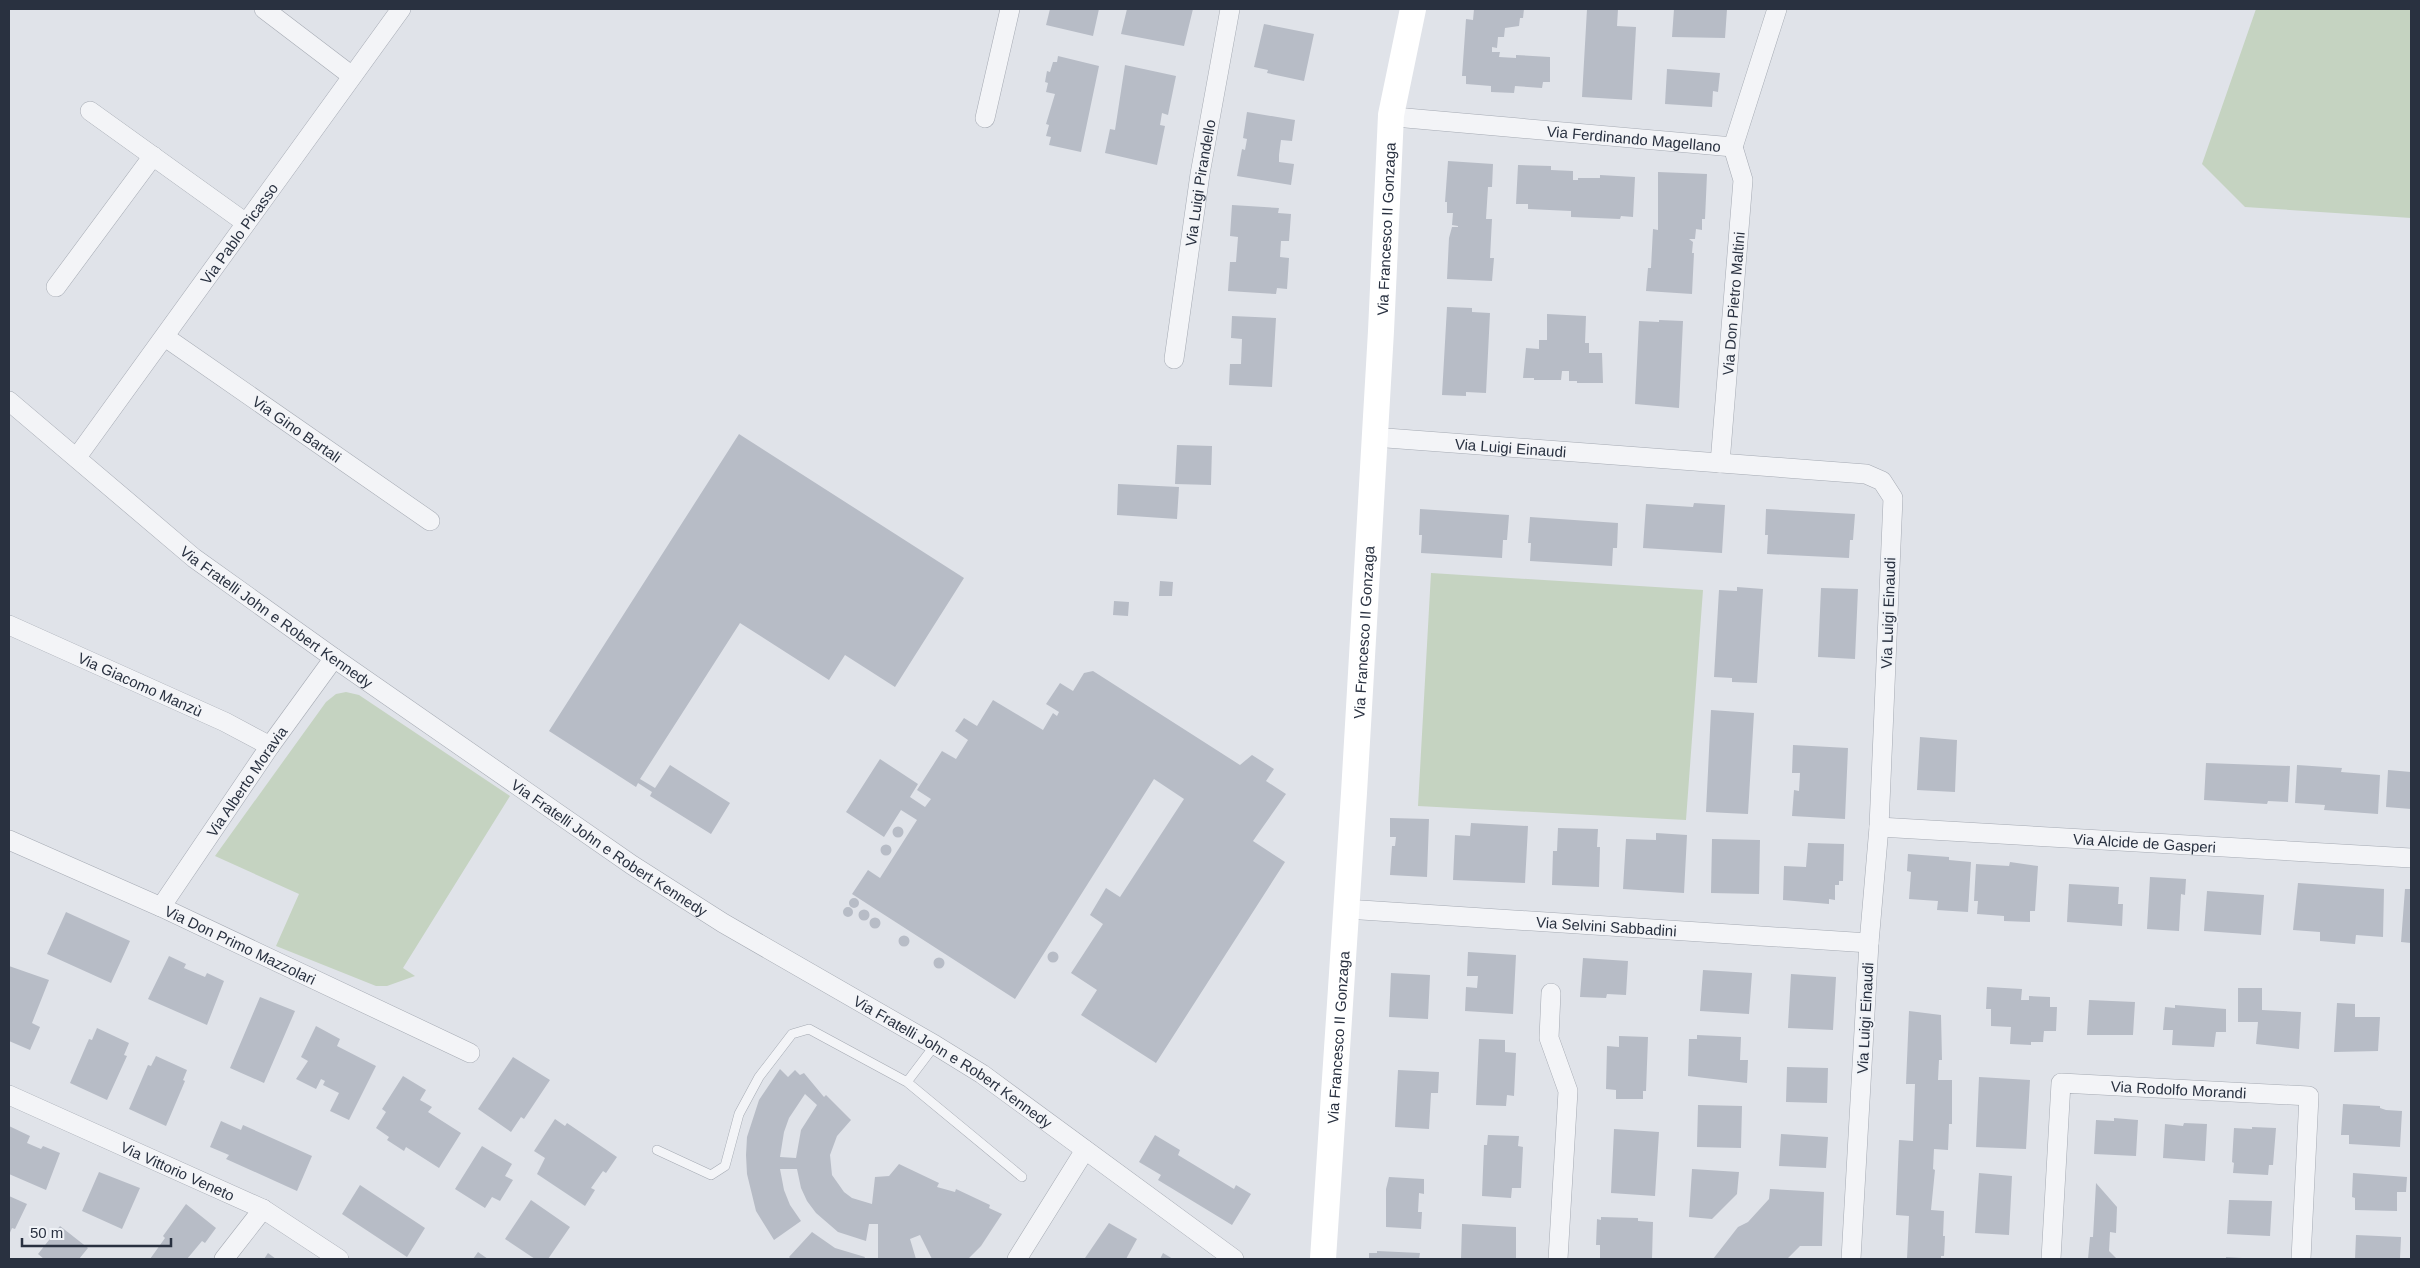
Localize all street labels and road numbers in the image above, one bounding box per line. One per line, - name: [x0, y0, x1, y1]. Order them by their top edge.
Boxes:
- street label: Via Luigi Pirandello: [1181, 118, 1218, 247]
- street label: Via Ferdinando Magellano: [1546, 122, 1722, 154]
- street label: Via Francesco II Gonzaga: [1373, 141, 1398, 316]
- street label: Via Pablo Picasso: [196, 179, 281, 287]
- street label: Via Don Pietro Maltini: [1719, 231, 1747, 376]
- street label: Via Gino Bartali: [250, 392, 345, 465]
- street label: Via Luigi Einaudi: [1454, 435, 1567, 460]
- street label: Via Fratelli John e Robert Kennedy: [177, 542, 377, 691]
- street label: Via Francesco II Gonzaga: [1350, 545, 1377, 719]
- street label: Via Luigi Einaudi: [1878, 557, 1898, 669]
- street label: Via Giacomo Manzù: [75, 649, 205, 719]
- street label: Via Alberto Moravia: [203, 722, 291, 840]
- street label: Via Fratelli John e Robert Kennedy: [508, 775, 711, 920]
- street label: Via Alcide de Gasperi: [2073, 830, 2217, 855]
- street label: Via Don Primo Mazzolari: [162, 902, 319, 987]
- street label: Via Selvini Sabbadini: [1536, 913, 1677, 939]
- street label: Via Francesco II Gonzaga: [1324, 950, 1352, 1124]
- street label: Via Luigi Einaudi: [1854, 962, 1876, 1074]
- street label: Via Fratelli John e Robert Kennedy: [851, 992, 1056, 1131]
- street label: Via Rodolfo Morandi: [2110, 1077, 2247, 1101]
- street label: Via Vittorio Veneto: [118, 1138, 237, 1204]

